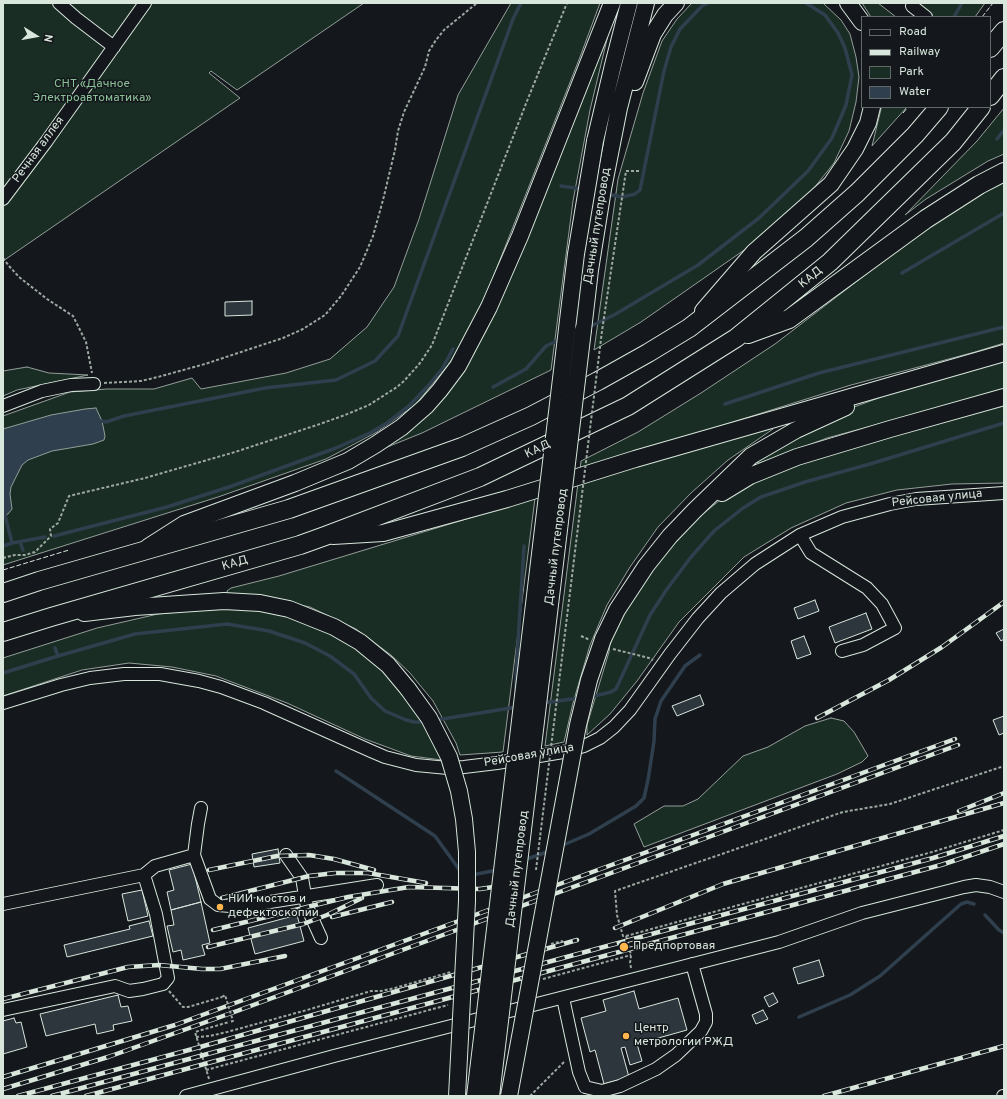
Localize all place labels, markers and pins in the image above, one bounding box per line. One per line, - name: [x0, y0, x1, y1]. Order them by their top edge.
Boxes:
- place label: НИИ мостов и дефектоскопии: [228, 893, 319, 921]
- marker: НИИ мостов и дефектоскопии: [215, 902, 225, 912]
- place label: Предпортовая: [633, 940, 715, 954]
- marker: Предпортовая: [618, 941, 630, 953]
- place label: Центр метрологии РЖД: [634, 1022, 733, 1050]
- marker: Центр метрологии РЖД: [621, 1031, 631, 1041]

